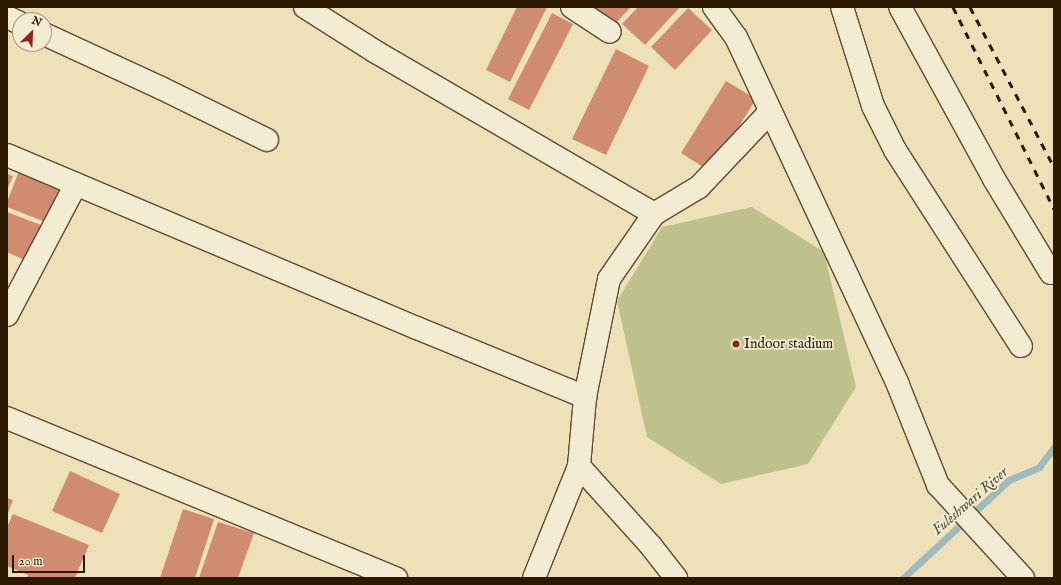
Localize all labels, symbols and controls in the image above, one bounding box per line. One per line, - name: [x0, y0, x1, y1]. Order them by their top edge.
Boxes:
- north arrow: [12, 12, 52, 52]
- text: N: [29, 14, 44, 30]
- place label: Indoor stadium: [744, 336, 833, 352]
- marker: Indoor stadium: [731, 339, 741, 349]
- water label: Fuleshwari River: [928, 463, 1012, 539]
- scale bar: [14, 547, 87, 573]
- text: 20 m: [19, 554, 42, 569]

